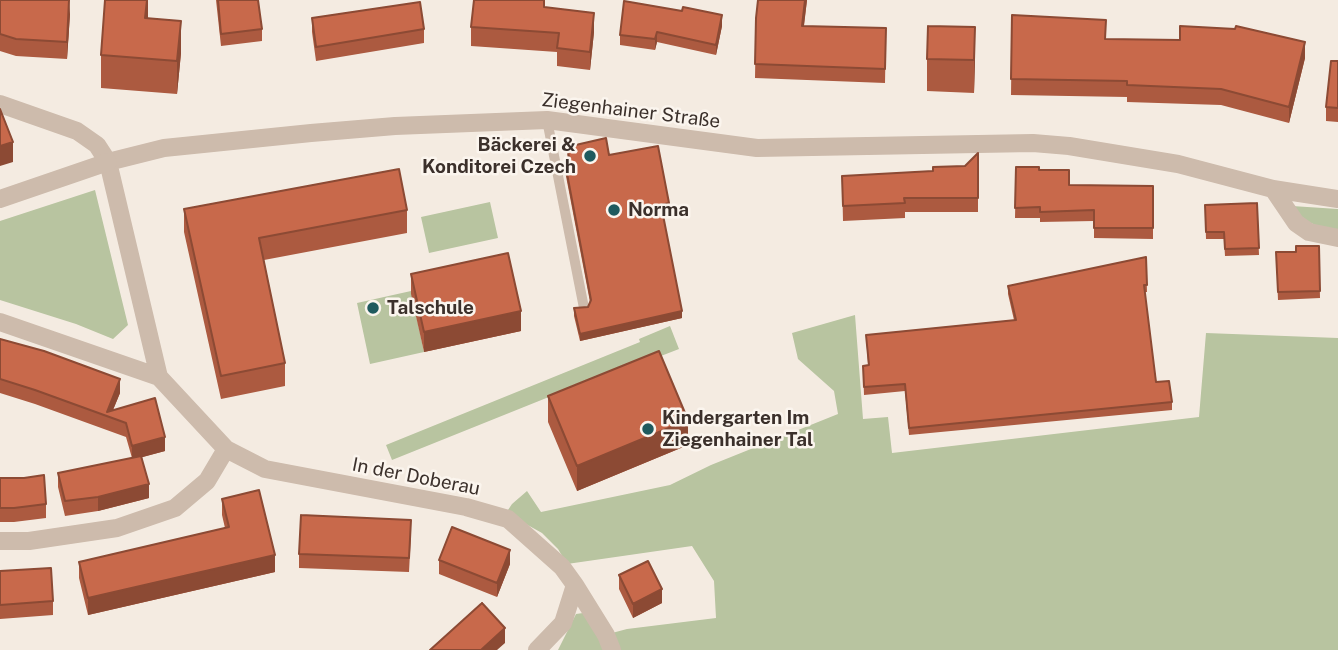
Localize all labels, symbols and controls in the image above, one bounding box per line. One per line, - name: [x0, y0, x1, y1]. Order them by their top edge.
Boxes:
- street label: Ziegenhainer Straße: [540, 89, 722, 133]
- place label: Bäckerei & Konditorei Czech: [422, 134, 576, 178]
- marker: Bäckerei & Konditorei Czech: [582, 148, 598, 164]
- place label: Norma: [628, 199, 689, 221]
- marker: Norma: [606, 202, 622, 218]
- place label: Talschule: [387, 297, 474, 319]
- marker: Talschule: [365, 300, 381, 316]
- place label: Kindergarten Im Ziegenhainer Tal: [662, 407, 813, 451]
- marker: Kindergarten Im Ziegenhainer Tal: [640, 421, 656, 437]
- street label: In der Doberau: [350, 453, 482, 501]

